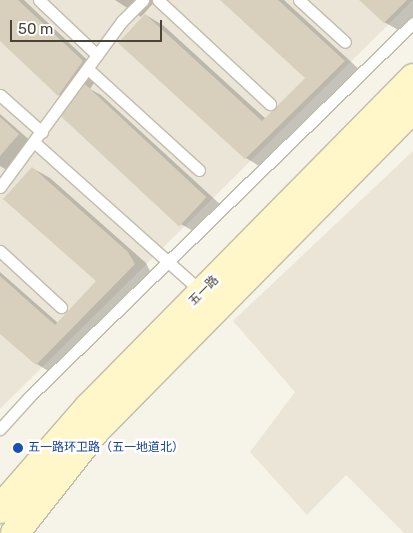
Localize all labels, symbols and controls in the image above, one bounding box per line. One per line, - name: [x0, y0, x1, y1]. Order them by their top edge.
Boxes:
- scale bar: [12, 10, 165, 42]
- text: 50 m: [18, 20, 53, 38]
- street label: 五一路: [186, 273, 222, 309]
- place label: 五一路环卫路（五一地道北）: [28, 441, 184, 455]
- marker: 五一路环卫路（五一地道北）: [12, 442, 24, 454]

